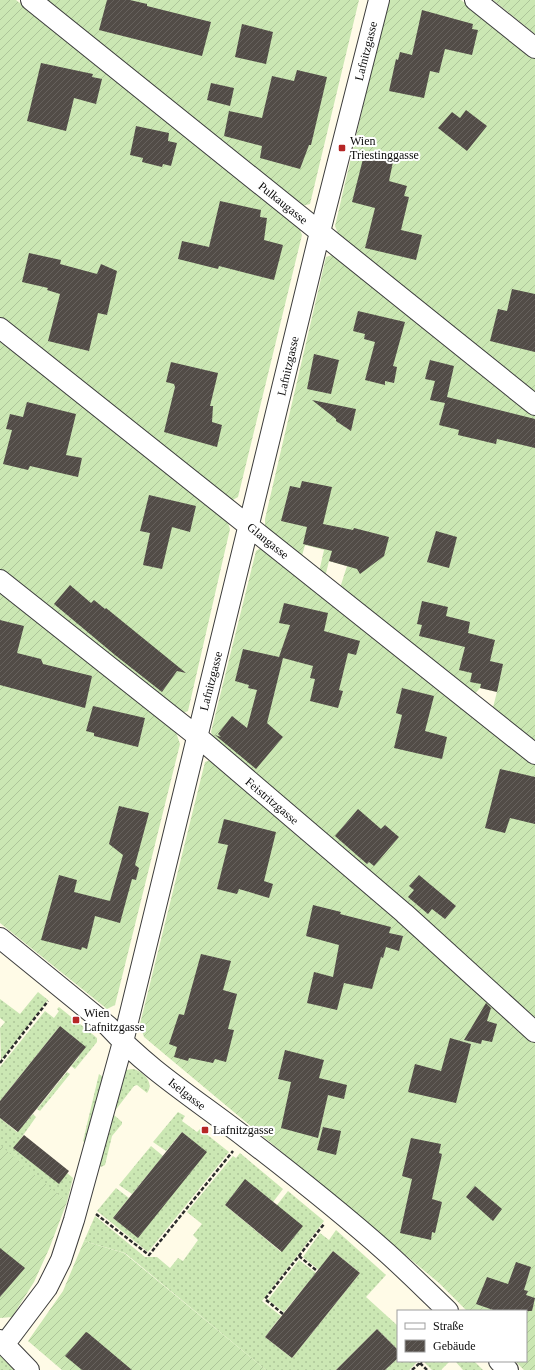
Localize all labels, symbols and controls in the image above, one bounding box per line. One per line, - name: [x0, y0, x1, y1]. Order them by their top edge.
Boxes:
- street label: Lafnitzgasse: [352, 20, 380, 82]
- place label: Wien Triestinggasse: [350, 134, 419, 162]
- marker: Wien Triestinggasse: [337, 143, 347, 153]
- street label: Pulkaugasse: [256, 179, 310, 227]
- street label: Lafnitzgasse: [274, 335, 302, 397]
- street label: Glangasse: [244, 520, 292, 562]
- street label: Lafnitzgasse: [197, 650, 225, 712]
- street label: Feistritzgasse: [242, 775, 302, 827]
- place label: Wien Lafnitzgasse: [84, 1006, 145, 1034]
- marker: Wien Lafnitzgasse: [71, 1015, 81, 1025]
- street label: Iselgasse: [166, 1075, 208, 1113]
- place label: Lafnitzgasse: [213, 1123, 274, 1137]
- marker: Lafnitzgasse: [200, 1125, 210, 1135]
- legend: [397, 1310, 527, 1362]
- text: Straße: [433, 1319, 464, 1333]
- text: Gebäude: [433, 1339, 476, 1353]

